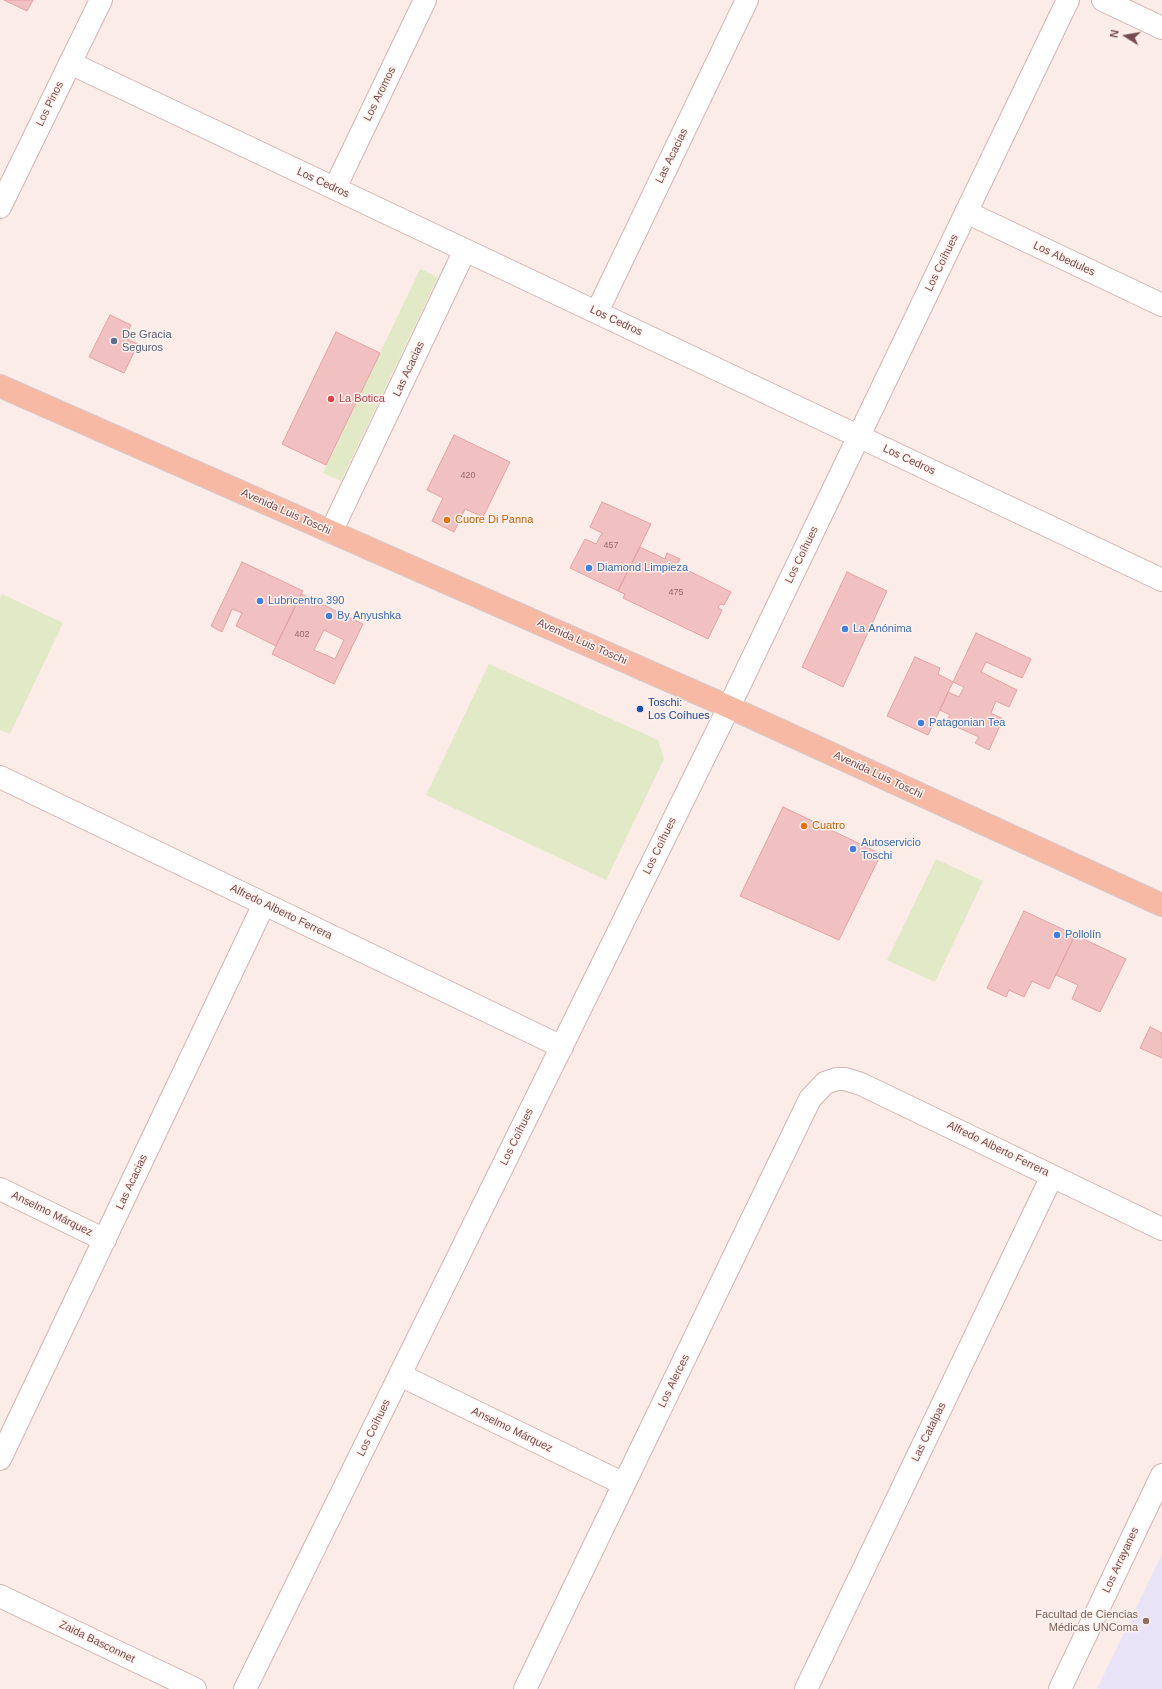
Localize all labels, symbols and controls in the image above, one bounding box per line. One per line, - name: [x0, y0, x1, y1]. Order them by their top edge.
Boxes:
- north arrow: [1106, 16, 1146, 56]
- text: N: [1108, 29, 1121, 39]
- street label: Los Aromos: [361, 65, 399, 123]
- street label: Los Pinos: [33, 79, 67, 129]
- street label: Las Acacias: [653, 126, 691, 186]
- street label: Los Cedros: [295, 165, 351, 201]
- street label: Los Coíhues: [923, 232, 961, 294]
- street label: Los Abedules: [1031, 239, 1097, 279]
- street label: Los Cedros: [588, 303, 644, 339]
- place label: De Gracia Seguros: [122, 328, 172, 354]
- marker: De Gracia Seguros: [109, 336, 119, 346]
- street label: Las Acacias: [390, 339, 428, 399]
- place label: La Botica: [339, 392, 385, 406]
- marker: La Botica: [326, 394, 336, 404]
- street label: Los Cedros: [881, 442, 937, 478]
- house number: 420: [460, 471, 476, 481]
- street label: Avenida Luis Toschi: [239, 486, 333, 538]
- place label: Cuore Di Panna: [455, 513, 533, 527]
- marker: Cuore Di Panna: [442, 515, 452, 525]
- street label: Los Coíhues: [783, 524, 821, 586]
- house number: 457: [603, 541, 619, 551]
- place label: Diamond Limpieza: [597, 561, 688, 575]
- marker: Diamond Limpieza: [584, 563, 594, 573]
- house number: 475: [668, 588, 684, 598]
- place label: Lubricentro 390: [268, 594, 344, 608]
- marker: Lubricentro 390: [255, 596, 265, 606]
- place label: By Anyushka: [337, 609, 401, 623]
- marker: By Anyushka: [324, 611, 334, 621]
- street label: Avenida Luis Toschi: [535, 616, 629, 668]
- place label: La Anónima: [853, 622, 912, 636]
- marker: La Anónima: [840, 624, 850, 634]
- house number: 402: [294, 630, 310, 640]
- place label: Toschi: Los Coíhues: [648, 696, 710, 722]
- marker: Toschi: Los Coíhues: [635, 704, 645, 714]
- place label: Patagonian Tea: [929, 716, 1005, 730]
- marker: Patagonian Tea: [916, 718, 926, 728]
- street label: Avenida Luis Toschi: [831, 749, 925, 801]
- street label: Los Coíhues: [641, 815, 679, 877]
- place label: Cuatro: [812, 819, 845, 833]
- marker: Cuatro: [799, 821, 809, 831]
- place label: Autoservicio Toschi: [861, 836, 921, 862]
- marker: Autoservicio Toschi: [848, 844, 858, 854]
- street label: Alfredo Alberto Ferrera: [228, 882, 334, 942]
- place label: Pollolín: [1065, 928, 1101, 942]
- marker: Pollolín: [1052, 930, 1062, 940]
- street label: Los Coíhues: [498, 1106, 536, 1168]
- street label: Alfredo Alberto Ferrera: [945, 1119, 1051, 1179]
- street label: Las Acacias: [113, 1152, 151, 1212]
- street label: Anselmo Márquez: [9, 1189, 95, 1239]
- street label: Los Alerces: [655, 1352, 693, 1410]
- street label: Los Coíhues: [355, 1397, 393, 1459]
- street label: Las Catalpas: [909, 1400, 949, 1464]
- street label: Anselmo Márquez: [469, 1405, 555, 1455]
- street label: Los Arrayanes: [1100, 1525, 1142, 1595]
- place label: Facultad de Ciencias Médicas UNComa: [1035, 1608, 1138, 1634]
- marker: Facultad de Ciencias Médicas UNComa: [1141, 1616, 1151, 1626]
- street label: Zaida Basconnet: [57, 1618, 137, 1666]

